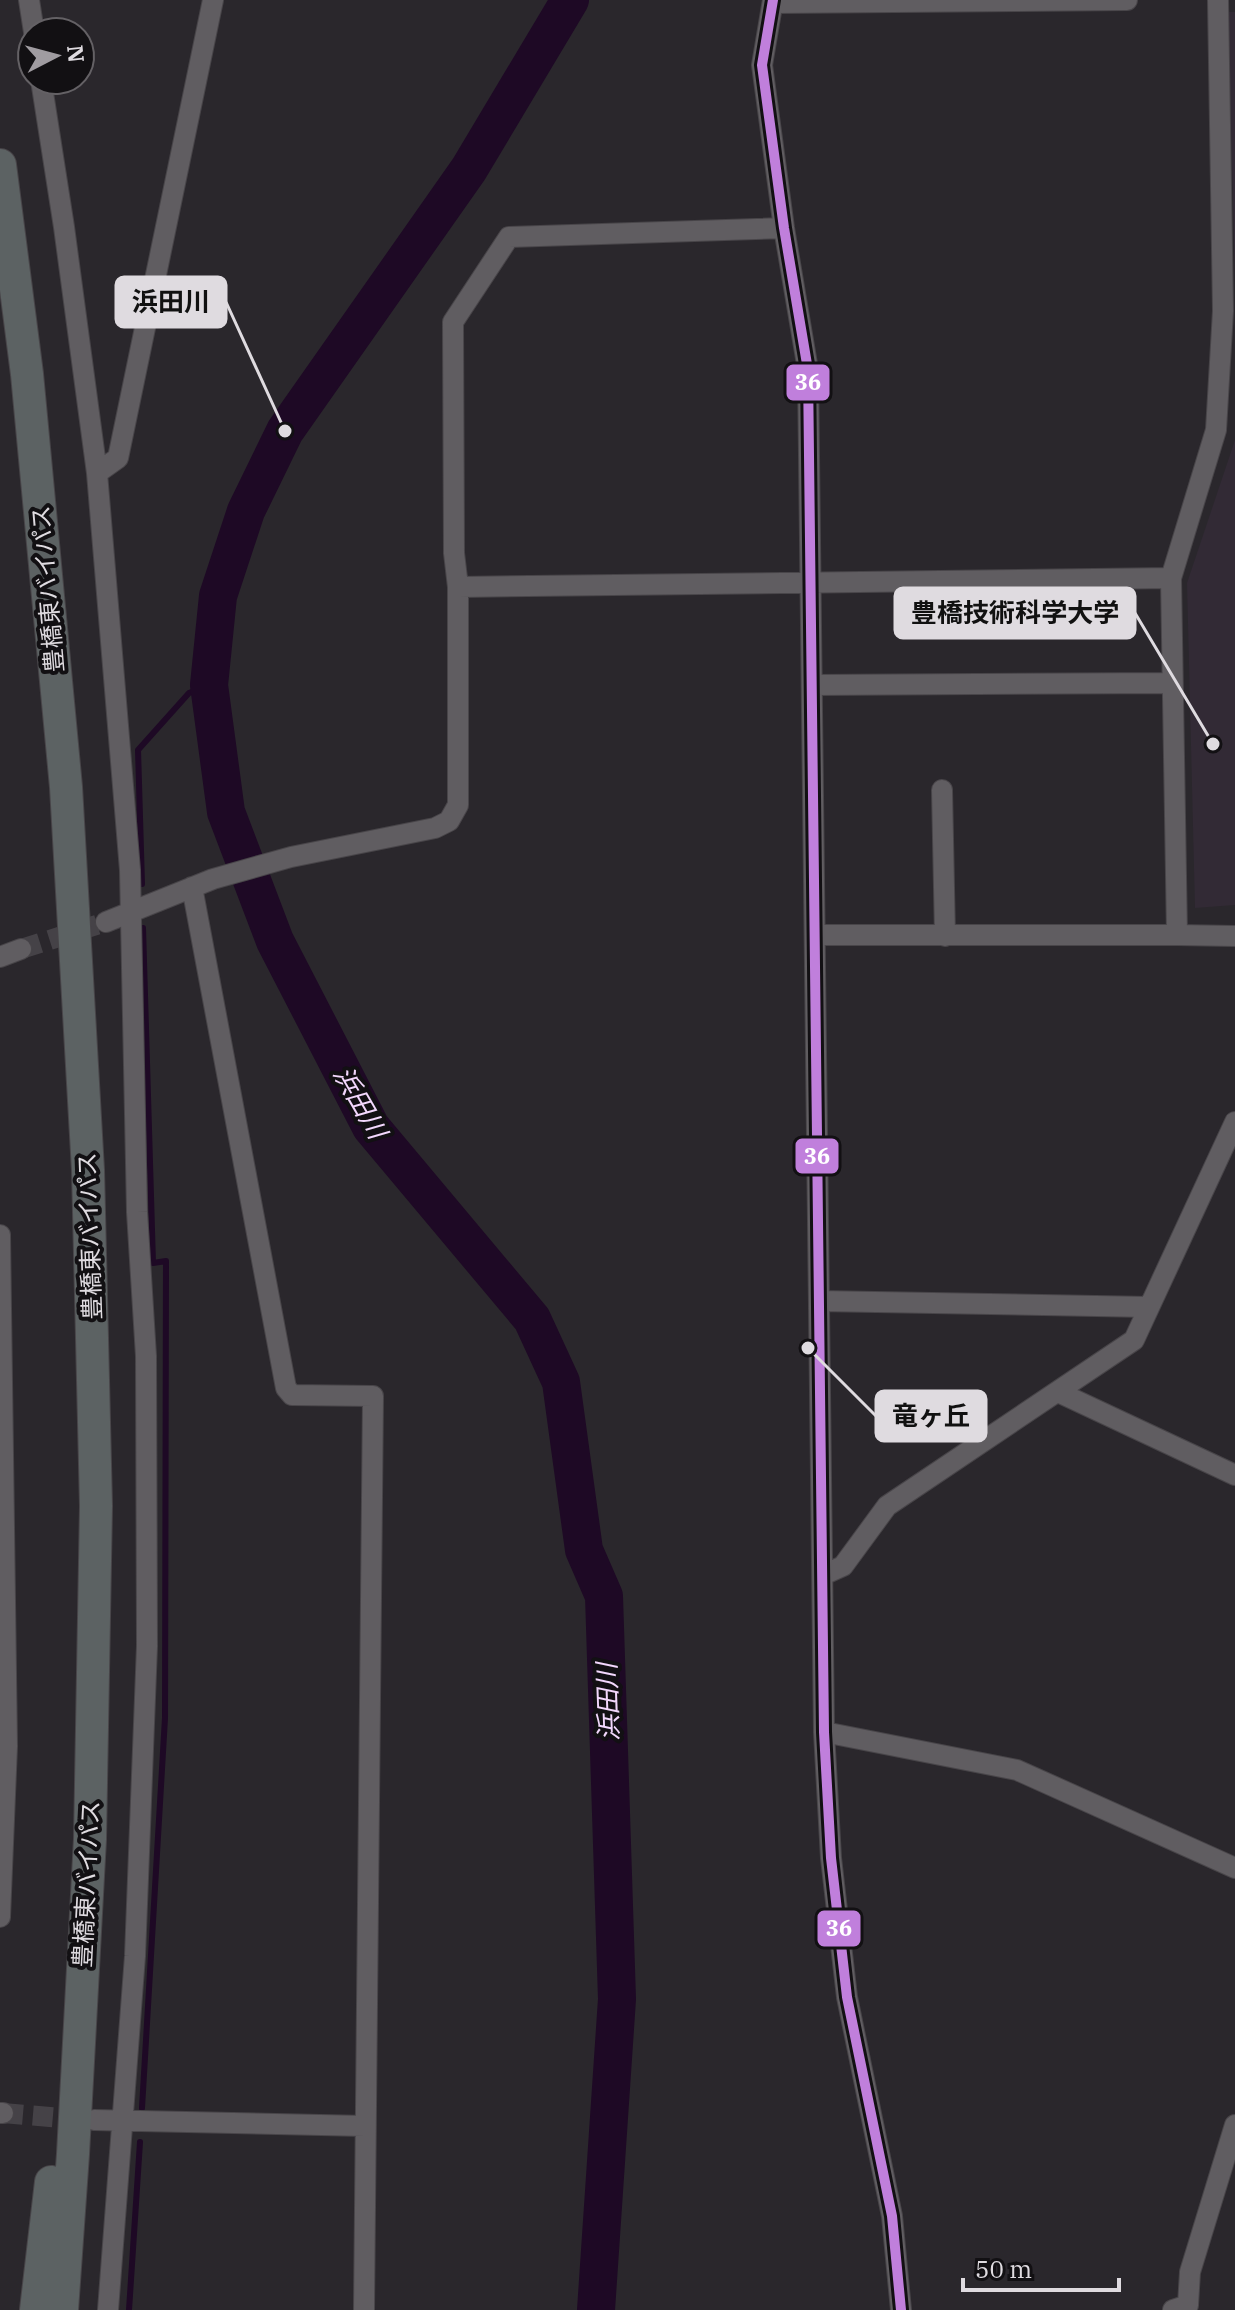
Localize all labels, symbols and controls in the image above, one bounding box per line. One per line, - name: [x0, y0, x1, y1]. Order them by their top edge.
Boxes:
- north arrow: [16, 16, 96, 96]
- text: N: [61, 44, 92, 64]
- callout: 浜田川: [116, 277, 226, 327]
- text: 浜田川: [132, 284, 210, 318]
- line badge: 36: [785, 363, 831, 402]
- text: 36: [795, 367, 821, 396]
- street label: 豊橋東バイパス: [24, 504, 70, 674]
- callout: 豊橋技術科学大学: [895, 588, 1135, 638]
- text: 豊橋技術科学大学: [911, 595, 1119, 629]
- water label: 浜田川: [327, 1060, 397, 1147]
- line badge: 36: [794, 1137, 840, 1175]
- text: 36: [804, 1141, 830, 1170]
- street label: 豊橋東バイパス: [70, 1152, 108, 1320]
- callout: 竜ヶ丘: [876, 1391, 986, 1441]
- text: 竜ヶ丘: [892, 1398, 970, 1432]
- water label: 浜田川: [589, 1659, 625, 1742]
- street label: 豊橋東バイパス: [66, 1800, 106, 1968]
- line badge: 36: [816, 1909, 862, 1948]
- text: 36: [826, 1913, 852, 1942]
- scale bar: [963, 2242, 1119, 2292]
- text: 50 m: [975, 2253, 1032, 2285]

